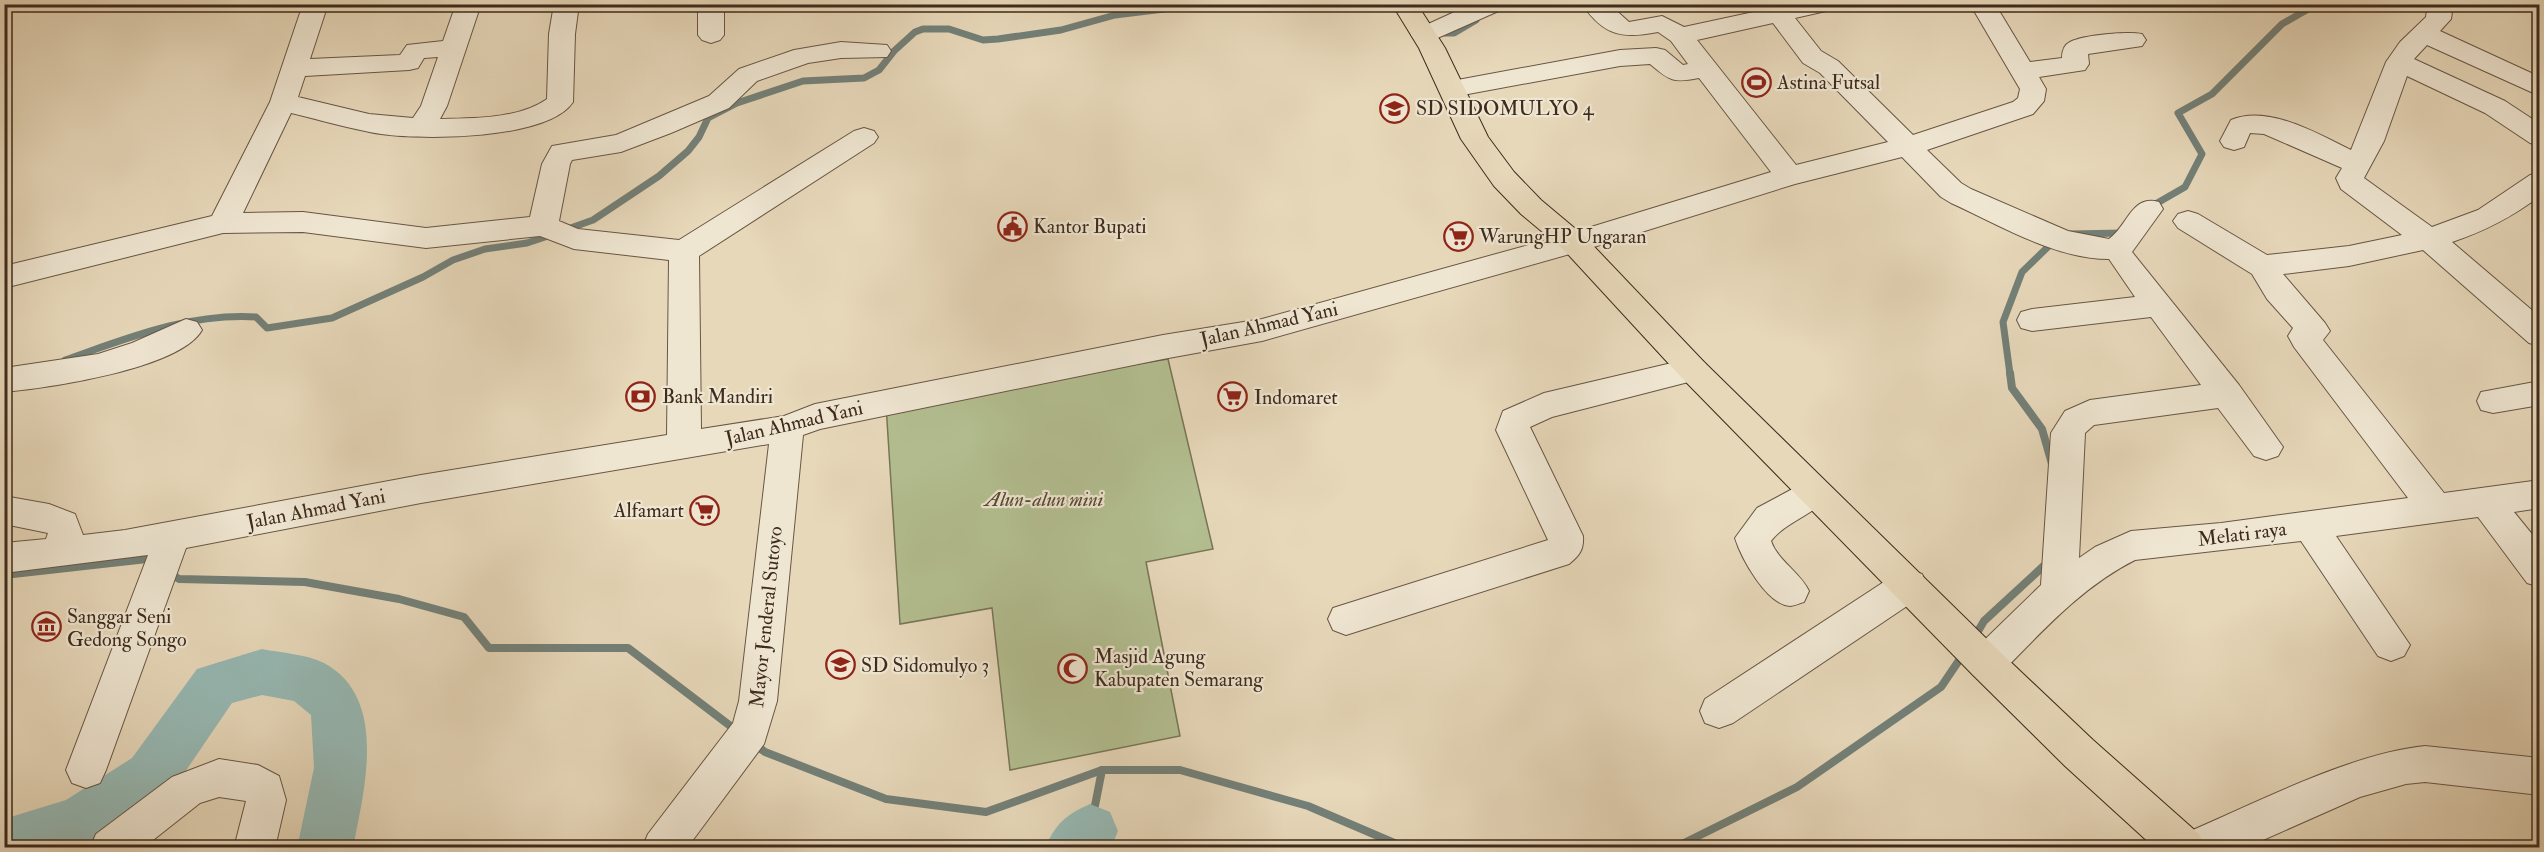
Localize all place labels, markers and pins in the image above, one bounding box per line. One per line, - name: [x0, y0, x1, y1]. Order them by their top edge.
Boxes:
- sports icon: Astina Futsal: [1740, 66, 1772, 98]
- place label: Astina Futsal: [1776, 70, 1880, 95]
- school or university icon: SD SIDOMULYO 4: [1379, 92, 1411, 124]
- place label: SD SIDOMULYO 4: [1416, 96, 1595, 121]
- public building icon: Kantor Bupati: [996, 210, 1028, 242]
- place label: Kantor Bupati: [1033, 214, 1147, 240]
- supermarket icon: WarungHP Ungaran: [1442, 220, 1474, 252]
- place label: WarungHP Ungaran: [1478, 224, 1647, 249]
- bank icon: Bank Mandiri: [625, 380, 657, 412]
- supermarket icon: Indomaret: [1217, 381, 1249, 413]
- place label: Bank Mandiri: [662, 384, 773, 409]
- place label: Indomaret: [1254, 385, 1338, 410]
- supermarket icon: Alfamart: [689, 494, 721, 526]
- place label: Alfamart: [613, 498, 685, 523]
- place label: Sanggar Seni Gedong Songo: [67, 604, 187, 652]
- museum icon: Sanggar Seni Gedong Songo: [30, 611, 62, 643]
- place label: Masjid Agung Kabupaten Semarang: [1094, 644, 1264, 693]
- school or university icon: SD Sidomulyo 3: [824, 649, 856, 681]
- mosque icon: Masjid Agung Kabupaten Semarang: [1057, 652, 1089, 684]
- place label: SD Sidomulyo 3: [861, 653, 989, 678]

